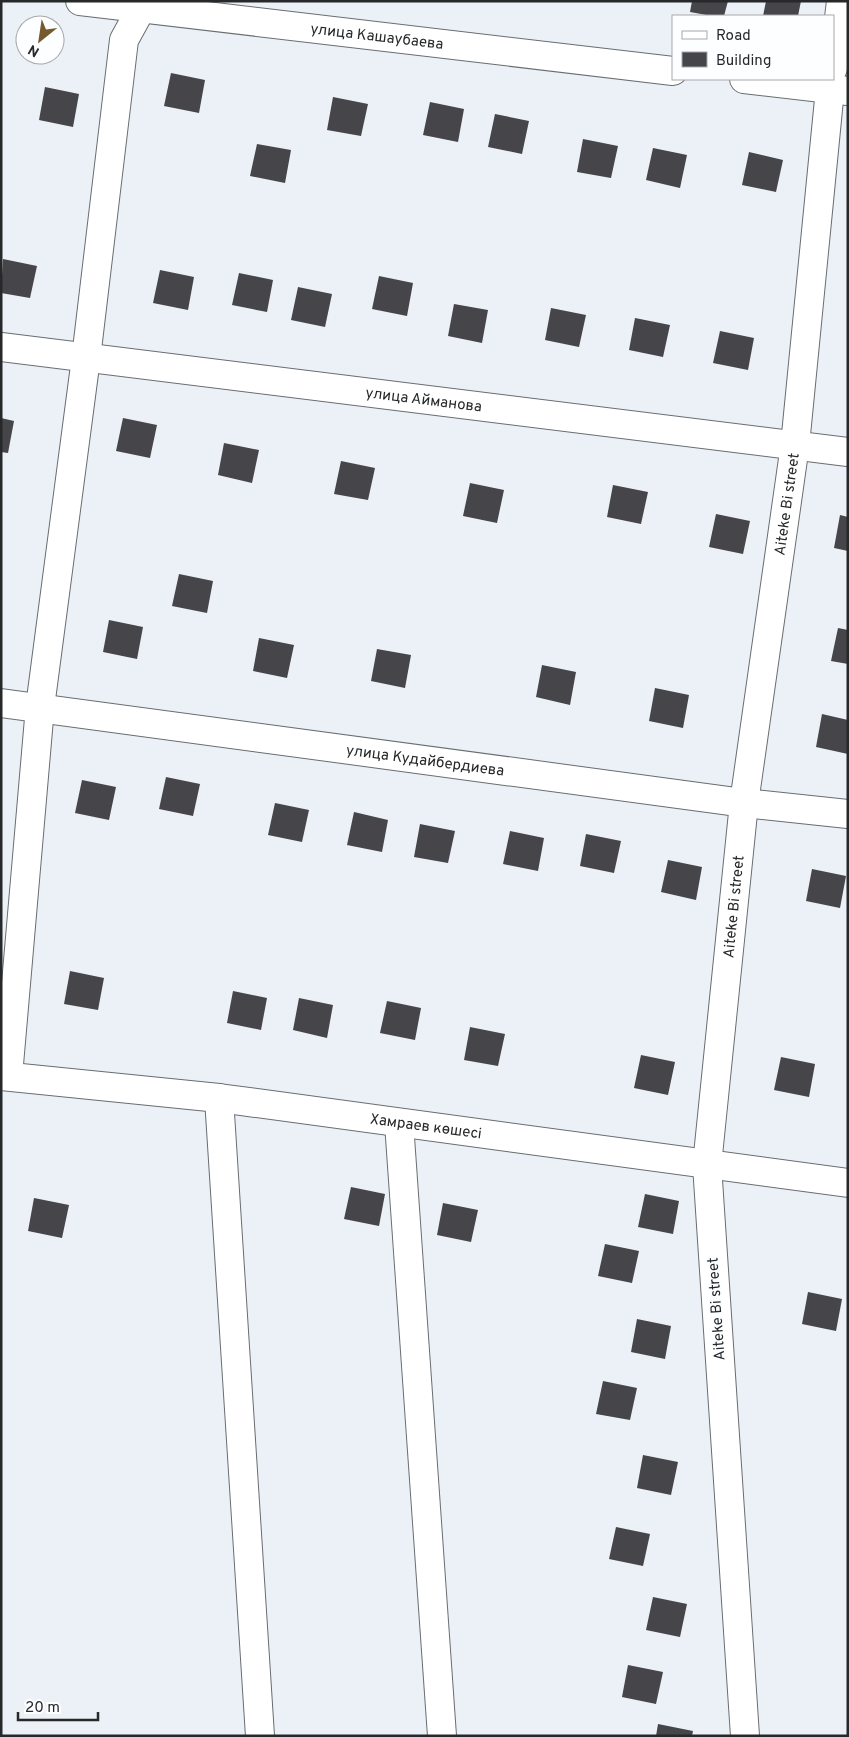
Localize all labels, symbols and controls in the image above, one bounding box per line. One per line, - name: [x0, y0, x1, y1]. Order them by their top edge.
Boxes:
- north arrow: [15, 15, 65, 65]
- legend: [672, 15, 834, 80]
- street label: улица Кашаубаева: [309, 20, 444, 55]
- text: Road: [716, 27, 751, 46]
- text: N: [26, 40, 43, 60]
- text: Building: [716, 52, 771, 71]
- street label: улица Айманова: [364, 384, 483, 418]
- street label: Aiteke Bi street: [771, 452, 805, 557]
- street label: улица Кудайбердиева: [345, 742, 505, 782]
- street label: Aiteke Bi street: [720, 854, 750, 959]
- street label: Хамраев көшесі: [369, 1111, 483, 1144]
- street label: Aiteke Bi street: [704, 1257, 731, 1361]
- scale bar: [18, 1690, 98, 1722]
- text: 20 m: [25, 1699, 60, 1718]

